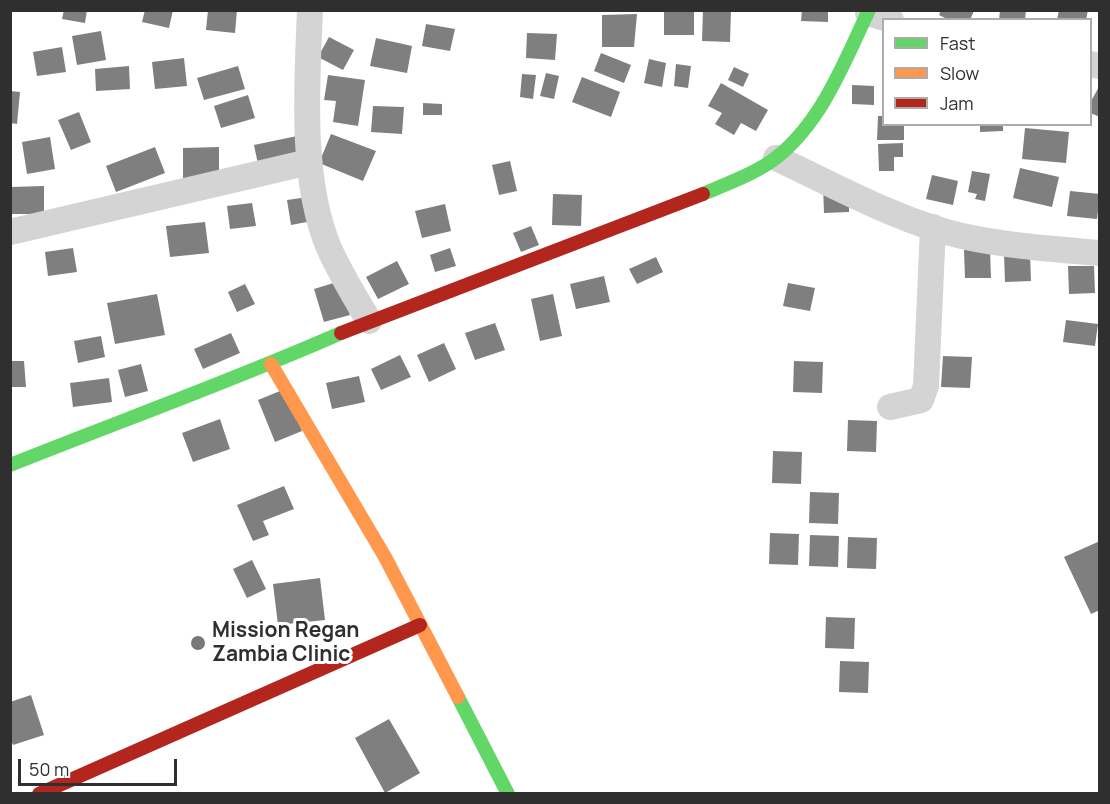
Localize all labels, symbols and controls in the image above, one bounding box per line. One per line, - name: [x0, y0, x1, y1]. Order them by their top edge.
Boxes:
- legend: [882, 18, 1092, 126]
- text: Fast: [940, 31, 975, 55]
- text: Slow: [940, 61, 979, 85]
- text: Jam: [940, 91, 974, 115]
- place label: Mission Regan Zambia Clinic: [212, 618, 359, 668]
- marker: Mission Regan Zambia Clinic: [189, 634, 207, 652]
- scale bar: [21, 747, 180, 785]
- text: 50 m: [29, 757, 69, 781]

